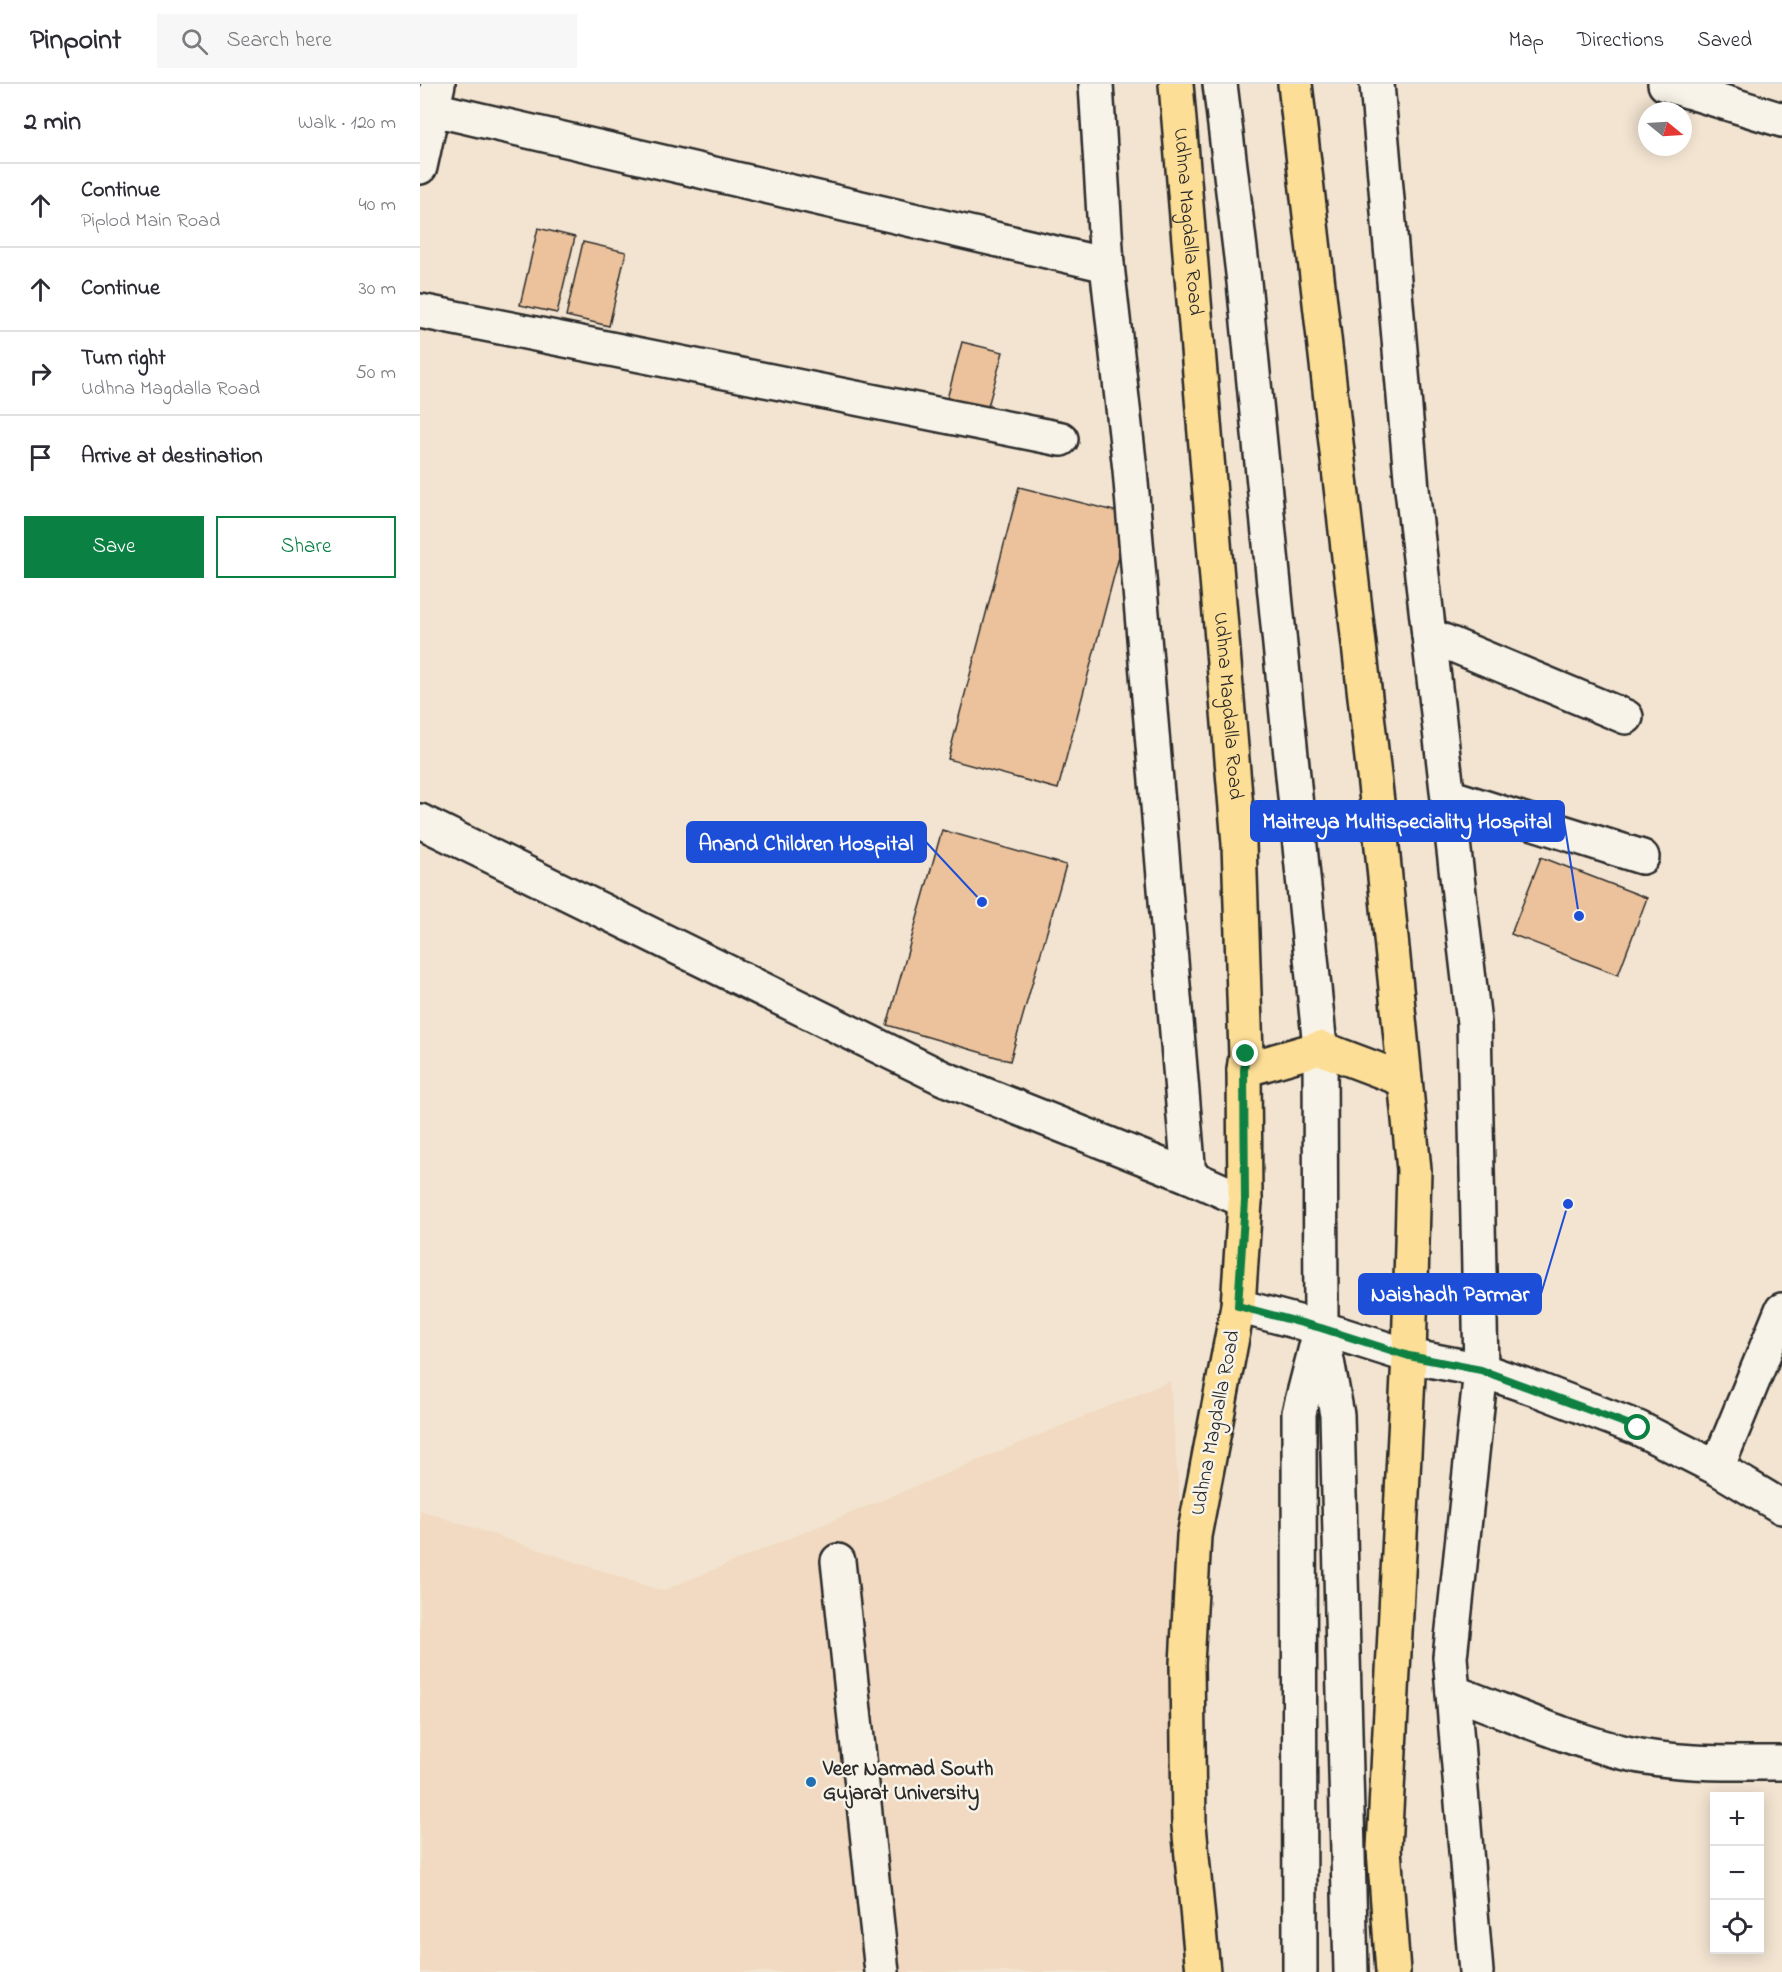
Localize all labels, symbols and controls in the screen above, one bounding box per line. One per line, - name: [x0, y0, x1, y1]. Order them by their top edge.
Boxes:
- search box: [157, 14, 577, 68]
- text: Pinpoint: [30, 21, 121, 62]
- icon: search: [178, 25, 211, 58]
- text: Search here: [226, 25, 332, 57]
- text: Map: [1508, 26, 1544, 56]
- text: Directions: [1577, 26, 1664, 56]
- text: Saved: [1697, 26, 1752, 56]
- north arrow: [1638, 102, 1692, 156]
- text: 2 min: [24, 104, 81, 142]
- text: Walk · 120 m: [298, 109, 396, 138]
- street label: Udhna Magdalla Road: [1165, 127, 1210, 317]
- text: Continue: [81, 175, 160, 207]
- icon: ahead: [24, 189, 57, 222]
- text: 40 m: [359, 191, 396, 220]
- text: Piplod Main Road: [81, 207, 220, 236]
- icon: ahead: [24, 273, 57, 306]
- text: Continue: [81, 273, 160, 305]
- text: 30 m: [359, 275, 396, 304]
- text: Turn right: [81, 343, 166, 375]
- icon: right: [24, 357, 57, 390]
- text: 50 m: [355, 359, 396, 388]
- text: Udhna Magdalla Road: [81, 375, 260, 404]
- icon: arrive: [24, 441, 57, 474]
- text: Arrive at destination: [81, 441, 263, 473]
- button: Save: [24, 516, 204, 578]
- button: Share: [216, 516, 396, 578]
- street label: Udhna Magdalla Road: [1205, 611, 1250, 801]
- callout: Maitreya Multispeciality Hospital: [1251, 801, 1564, 841]
- text: Maitreya Multispeciality Hospital: [1262, 807, 1552, 840]
- callout: Anand Children Hospital: [687, 822, 926, 862]
- text: Anand Children Hospital: [699, 829, 914, 861]
- route end: [1232, 1040, 1258, 1066]
- callout: Naishadh Parmar: [1359, 1274, 1541, 1314]
- text: Naishadh Parmar: [1371, 1280, 1530, 1312]
- street label: Udhna Magdalla Road: [1183, 1328, 1251, 1519]
- route start: [1624, 1414, 1650, 1440]
- place label: Veer Narmad South Gujarat University: [822, 1755, 994, 1811]
- marker: Veer Narmad South Gujarat University: [804, 1775, 818, 1789]
- map controls: [1710, 1792, 1764, 1954]
- button: +: [1710, 1792, 1764, 1846]
- button: −: [1710, 1846, 1764, 1900]
- button: locate: [1710, 1900, 1764, 1954]

